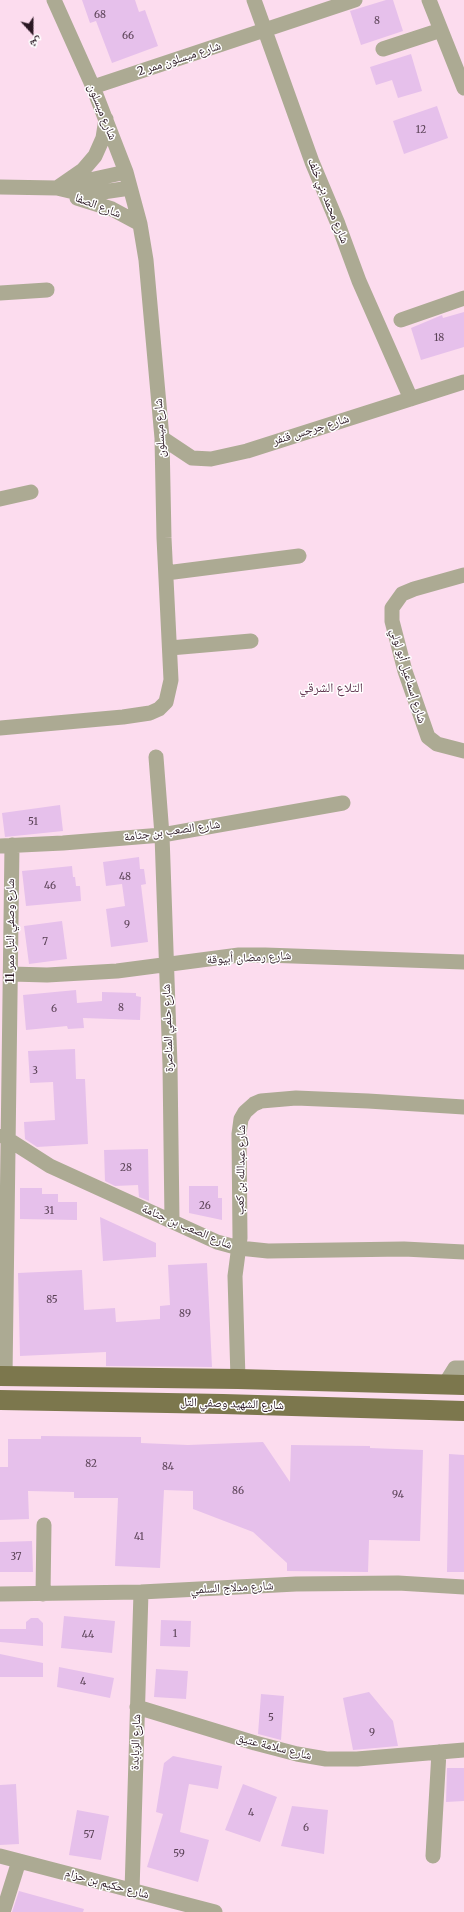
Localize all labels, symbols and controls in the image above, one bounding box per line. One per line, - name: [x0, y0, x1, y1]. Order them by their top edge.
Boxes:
- house number: 68: [94, 9, 106, 21]
- north arrow: [12, 12, 52, 52]
- house number: 8: [374, 15, 380, 27]
- house number: 66: [122, 30, 134, 42]
- text: ش: [28, 35, 44, 52]
- street label: شارع ميسلون ممر 2: [135, 39, 223, 79]
- street label: شارع ميسلون: [84, 82, 120, 142]
- house number: 12: [416, 124, 426, 136]
- street label: شارع محمد بني خلف: [304, 156, 352, 246]
- street label: شارع الصفا: [73, 191, 123, 221]
- house number: 18: [434, 332, 444, 344]
- street label: شارع ميسلون: [151, 398, 169, 458]
- street label: شارع جرجس قنفر: [271, 412, 351, 448]
- street label: شارع إسماعيل أبو لولي: [387, 627, 429, 725]
- district label: التلاع الشرقي: [299, 680, 363, 696]
- house number: 51: [28, 816, 38, 828]
- street label: شارع الصعب بن جثامة: [123, 817, 221, 845]
- house number: 48: [119, 871, 131, 883]
- street label: شارع وصفي التل ممر 11: [4, 879, 18, 983]
- house number: 46: [44, 880, 56, 892]
- house number: 9: [124, 919, 130, 931]
- house number: 7: [42, 936, 48, 948]
- street label: شارع رمضان أبيوقة: [206, 949, 292, 967]
- street label: شارع حلمي المناصرة: [159, 984, 177, 1072]
- house number: 8: [118, 1002, 124, 1014]
- house number: 6: [51, 1003, 57, 1015]
- house number: 3: [32, 1065, 38, 1077]
- street label: شارع عبدالله بن كعب: [233, 1125, 249, 1215]
- house number: 28: [120, 1162, 132, 1174]
- house number: 26: [199, 1200, 211, 1212]
- street label: شارع الصعب بن جثامة: [140, 1201, 234, 1253]
- house number: 31: [44, 1205, 54, 1217]
- house number: 85: [46, 1294, 58, 1306]
- house number: 89: [179, 1308, 191, 1320]
- street label: شارع الشهيد وصفي التل: [180, 1395, 284, 1413]
- house number: 82: [85, 1458, 97, 1470]
- house number: 84: [162, 1461, 174, 1473]
- house number: 86: [232, 1485, 244, 1497]
- house number: 94: [392, 1489, 404, 1501]
- house number: 41: [134, 1531, 144, 1543]
- house number: 37: [10, 1551, 22, 1563]
- street label: شارع مدلاج السلمي: [190, 1579, 274, 1597]
- house number: 1: [173, 1628, 177, 1640]
- house number: 44: [82, 1629, 94, 1641]
- house number: 4: [80, 1676, 86, 1688]
- house number: 5: [268, 1712, 274, 1724]
- street label: شارع الزبابدة: [128, 1714, 144, 1770]
- house number: 9: [369, 1727, 375, 1739]
- street label: شارع سلامة عتيق: [235, 1731, 313, 1763]
- house number: 4: [248, 1807, 254, 1819]
- house number: 6: [303, 1822, 309, 1834]
- house number: 57: [83, 1829, 95, 1841]
- house number: 59: [173, 1848, 185, 1860]
- street label: شارع حكيم بن حزام: [63, 1866, 151, 1902]

